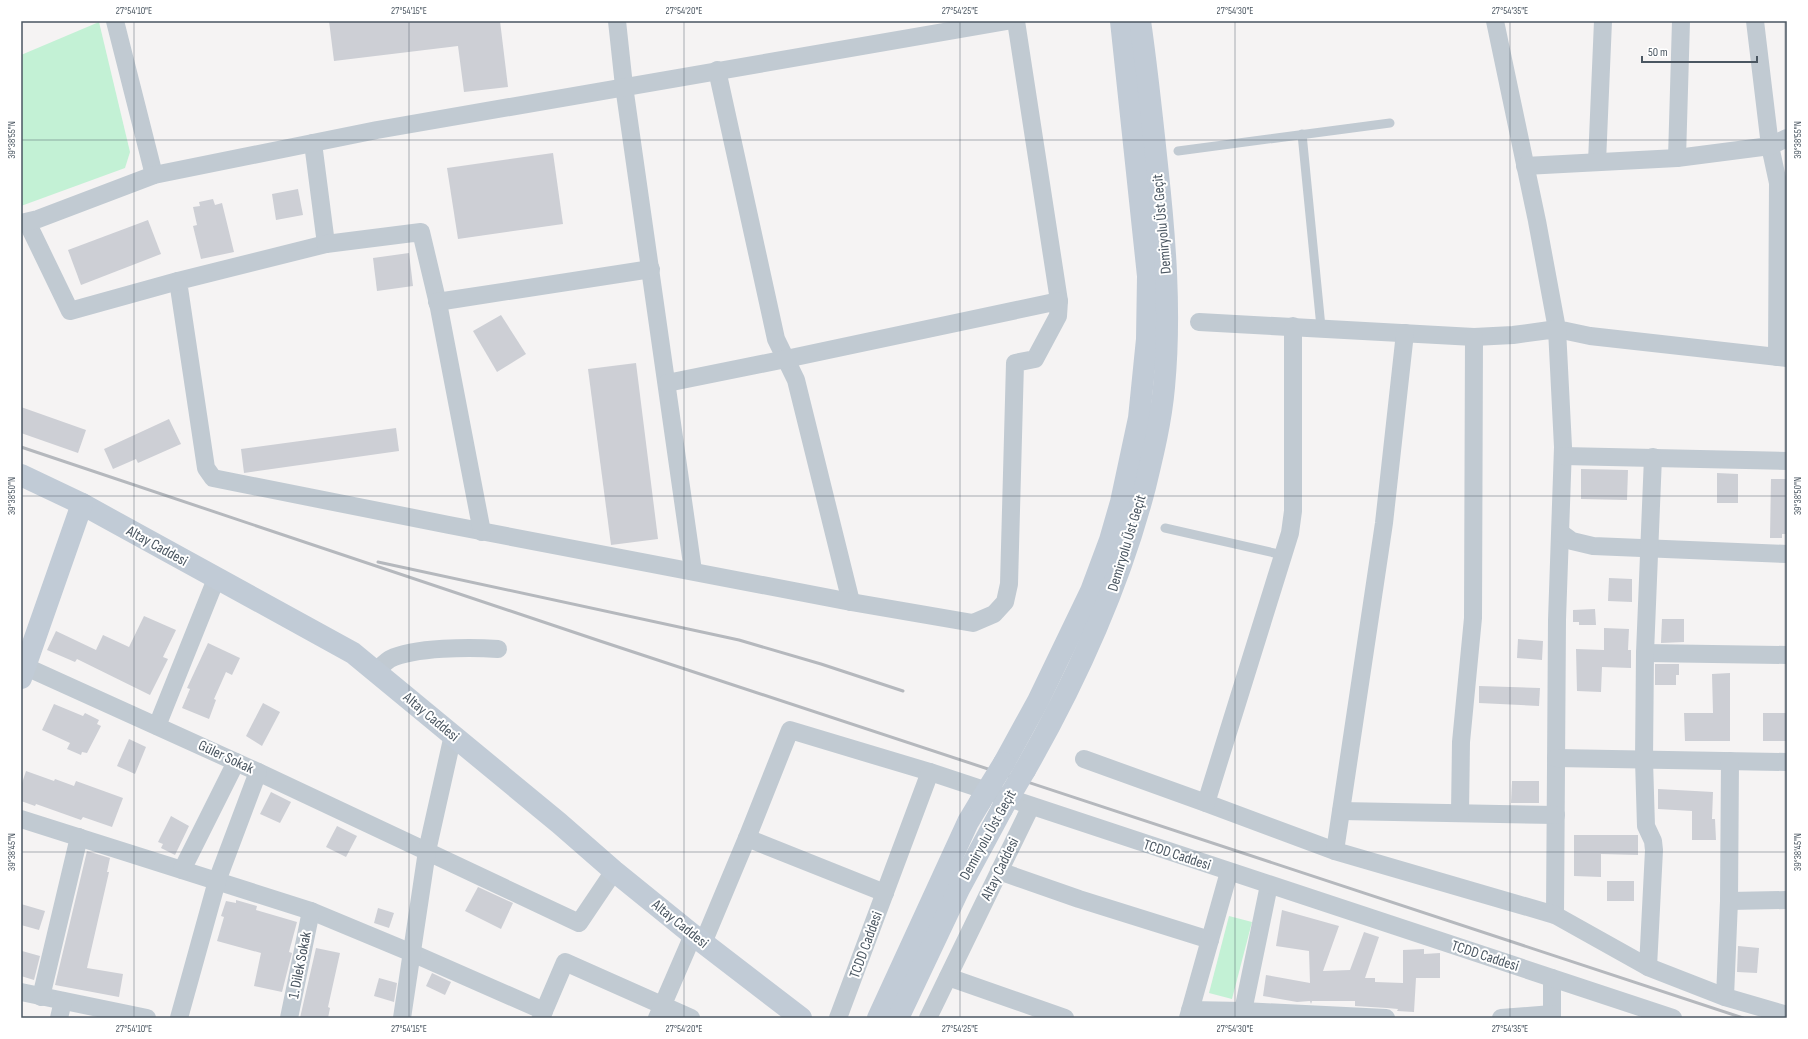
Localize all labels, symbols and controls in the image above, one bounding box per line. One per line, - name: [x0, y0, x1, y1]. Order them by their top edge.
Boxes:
- text: 27°54'10"E: [116, 5, 152, 17]
- text: 27°54'15"E: [391, 5, 427, 17]
- text: 27°54'20"E: [666, 5, 702, 17]
- text: 27°54'25"E: [942, 5, 978, 17]
- text: 27°54'30"E: [1217, 5, 1253, 17]
- text: 27°54'35"E: [1492, 5, 1528, 17]
- scale bar: [1642, 38, 1757, 64]
- text: 50 m: [1648, 45, 1668, 60]
- text: 39°38'55"N: [6, 121, 18, 159]
- text: 39°38'55"N: [1792, 121, 1804, 159]
- street label: Demiryolu Üst Geçit: [1148, 173, 1176, 275]
- text: 39°38'50"N: [6, 477, 18, 515]
- text: 39°38'50"N: [1792, 477, 1804, 515]
- street label: Demiryolu Üst Geçit: [1103, 492, 1151, 594]
- street label: Altay Caddesi: [122, 521, 191, 571]
- street label: Altay Caddesi: [398, 687, 463, 746]
- street label: Güler Sokak: [195, 736, 257, 778]
- street label: Demiryolu Üst Geçit: [955, 786, 1021, 883]
- text: 39°38'45"N: [6, 833, 18, 871]
- text: 39°38'45"N: [1792, 833, 1804, 871]
- street label: Altay Caddesi: [976, 834, 1023, 904]
- street label: TCDD Caddesi: [1141, 835, 1213, 875]
- street label: Altay Caddesi: [647, 895, 712, 953]
- street label: TCDD Caddesi: [845, 909, 887, 981]
- street label: 1. Dilek Sokak: [284, 930, 316, 1000]
- street label: TCDD Caddesi: [1449, 936, 1521, 976]
- text: 27°54'10"E: [116, 1023, 152, 1035]
- text: 27°54'15"E: [391, 1023, 427, 1035]
- text: 27°54'20"E: [666, 1023, 702, 1035]
- text: 27°54'25"E: [942, 1023, 978, 1035]
- text: 27°54'30"E: [1217, 1023, 1253, 1035]
- text: 27°54'35"E: [1492, 1023, 1528, 1035]

